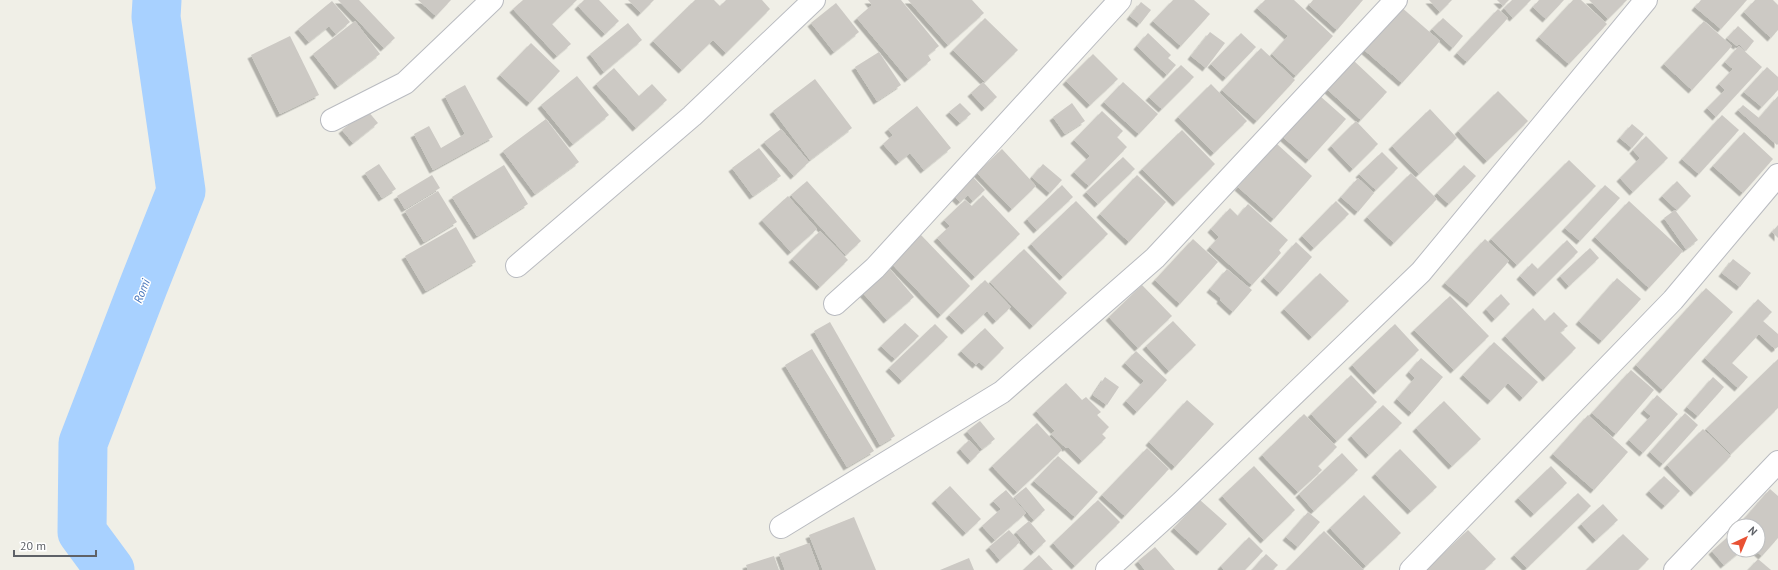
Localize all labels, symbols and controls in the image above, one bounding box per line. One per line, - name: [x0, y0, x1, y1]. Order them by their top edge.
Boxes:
- water label: Romi: [130, 276, 153, 305]
- north arrow: [1726, 518, 1766, 558]
- text: N: [1745, 523, 1760, 538]
- scale bar: [14, 532, 96, 558]
- text: 20 m: [20, 538, 46, 553]

